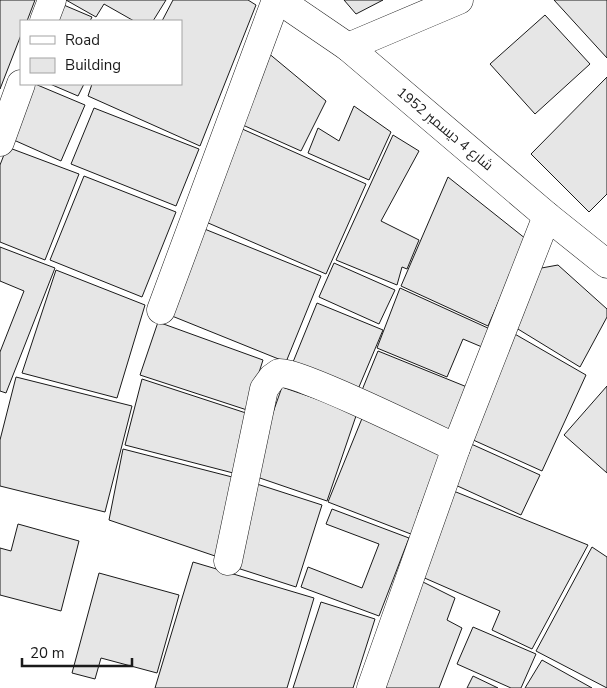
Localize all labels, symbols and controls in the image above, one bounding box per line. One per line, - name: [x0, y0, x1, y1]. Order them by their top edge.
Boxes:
- legend: [20, 20, 182, 85]
- text: Road: [65, 30, 100, 50]
- text: Building: [65, 55, 121, 75]
- street label: شارع 4 ديسمبر 1952: [393, 83, 497, 175]
- scale bar: [22, 636, 132, 668]
- text: 20 m: [30, 643, 65, 663]

